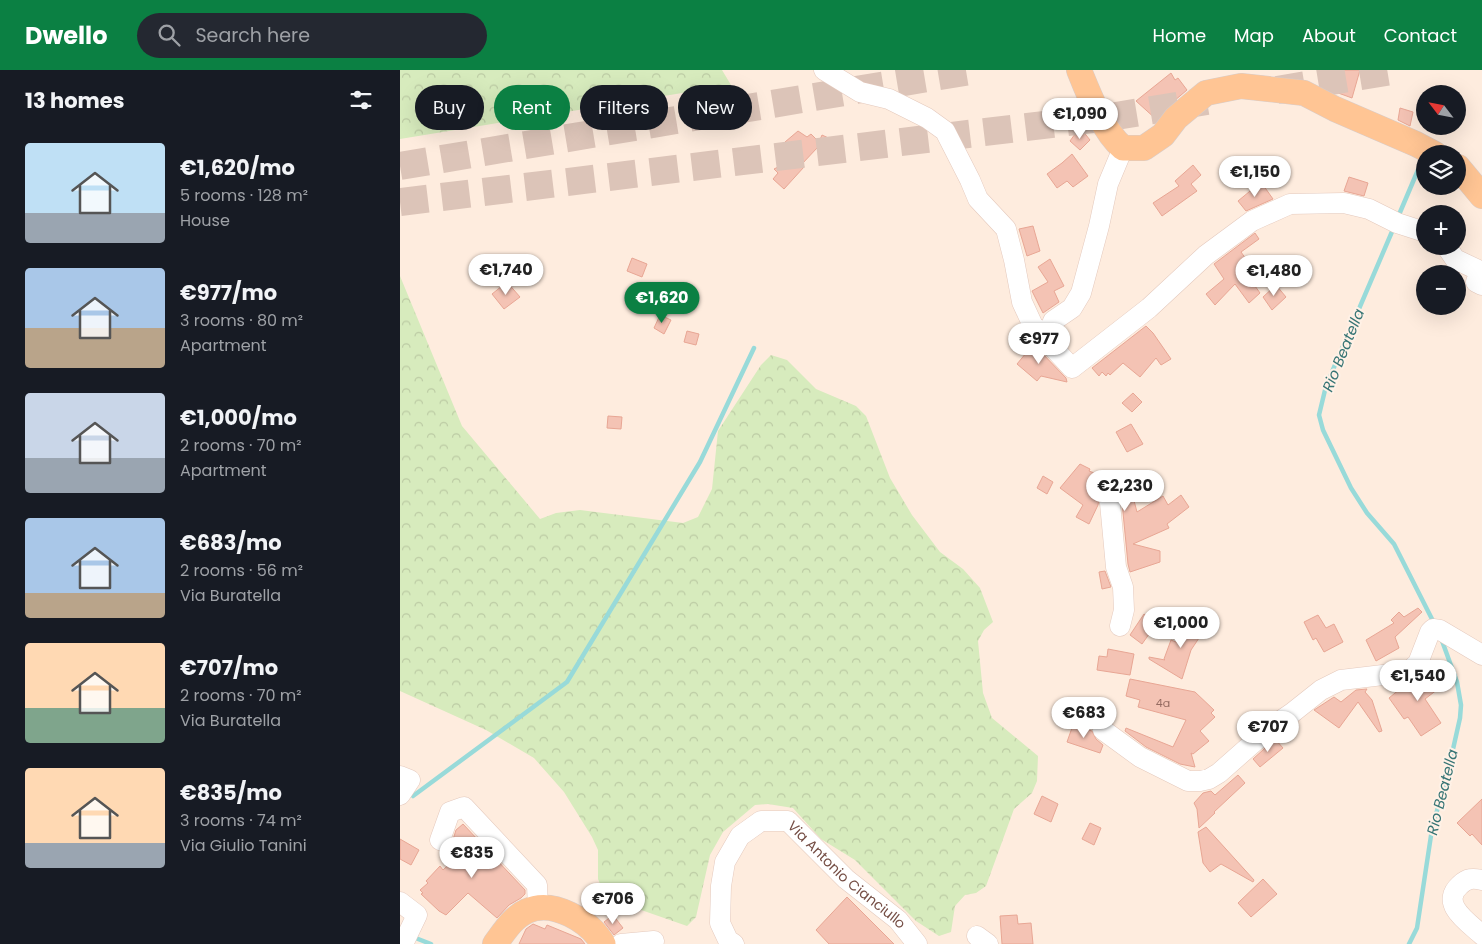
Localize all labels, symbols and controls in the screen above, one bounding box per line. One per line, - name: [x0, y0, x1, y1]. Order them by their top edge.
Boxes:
- search box: [137, 13, 487, 58]
- text: Dwello: [25, 19, 107, 52]
- icon: search: [155, 21, 183, 49]
- text: Search here: [195, 22, 310, 49]
- text: Home: [1152, 23, 1206, 48]
- text: Map: [1234, 23, 1274, 48]
- text: About: [1302, 23, 1356, 48]
- text: Contact: [1384, 23, 1457, 48]
- chip: Buy: [415, 85, 484, 130]
- chip: Rent: [494, 85, 570, 130]
- chip: Filters: [580, 85, 668, 130]
- chip: New: [678, 85, 752, 130]
- north arrow: [1416, 85, 1466, 135]
- map controls: [1416, 85, 1466, 315]
- text: 13 homes: [25, 86, 124, 115]
- icon: filters: [347, 86, 375, 114]
- pin: €1,090: [1039, 98, 1121, 140]
- text: €1,090: [1053, 102, 1107, 125]
- button: layers: [1416, 145, 1466, 195]
- text: €1,620/mo: [180, 153, 295, 182]
- pin: €1,150: [1214, 156, 1296, 198]
- text: €1,150: [1230, 160, 1280, 183]
- icon: home: [65, 163, 125, 223]
- text: 5 rooms · 128 m²: [180, 184, 308, 207]
- button: +: [1416, 205, 1466, 255]
- text: House: [180, 209, 230, 232]
- pin: €1,740: [465, 254, 547, 296]
- pin: €1,480: [1233, 254, 1315, 297]
- text: €1,740: [479, 258, 533, 281]
- text: €1,480: [1247, 259, 1301, 282]
- button: −: [1416, 265, 1466, 315]
- text: €977/mo: [180, 278, 277, 307]
- pin: €1,620: [621, 282, 703, 324]
- text: €1,620: [635, 286, 689, 309]
- icon: home: [65, 288, 125, 348]
- water label: Rio Beatella: [1317, 305, 1369, 395]
- text: 3 rooms · 80 m²: [180, 309, 303, 332]
- pin: €977: [1009, 322, 1069, 365]
- text: €977: [1019, 327, 1059, 350]
- text: Apartment: [180, 334, 267, 357]
- text: €1,000/mo: [180, 403, 297, 432]
- icon: home: [65, 413, 125, 473]
- text: 2 rooms · 70 m²: [180, 434, 302, 457]
- text: Apartment: [180, 459, 267, 482]
- pin: €2,230: [1084, 470, 1166, 512]
- text: €2,230: [1097, 474, 1153, 497]
- text: €683/mo: [180, 528, 282, 557]
- icon: home: [65, 538, 125, 598]
- text: 2 rooms · 56 m²: [180, 559, 303, 582]
- text: Via Buratella: [180, 584, 281, 607]
- pin: €1,000: [1140, 606, 1222, 649]
- text: €1,000: [1154, 611, 1208, 634]
- text: €707/mo: [180, 653, 278, 682]
- pin: €1,540: [1377, 660, 1459, 702]
- icon: home: [65, 663, 125, 723]
- text: €1,540: [1390, 664, 1446, 687]
- text: 2 rooms · 70 m²: [180, 684, 302, 707]
- house number: 4a: [1156, 695, 1170, 711]
- pin: €683: [1054, 696, 1114, 739]
- text: €683: [1063, 701, 1105, 724]
- text: Via Buratella: [180, 709, 281, 732]
- pin: €707: [1238, 710, 1298, 753]
- text: €707: [1248, 715, 1288, 738]
- water label: Rio Beatella: [1421, 747, 1463, 837]
- text: €835/mo: [180, 778, 282, 807]
- icon: home: [65, 788, 125, 848]
- text: 3 rooms · 74 m²: [180, 809, 302, 832]
- street label: Via Antonio Cianciullo: [783, 816, 911, 933]
- text: Via Giulio Tanini: [180, 834, 307, 857]
- pin: €835: [442, 836, 502, 879]
- text: €835: [450, 841, 494, 864]
- pin: €706: [583, 882, 643, 925]
- text: €706: [592, 887, 634, 910]

